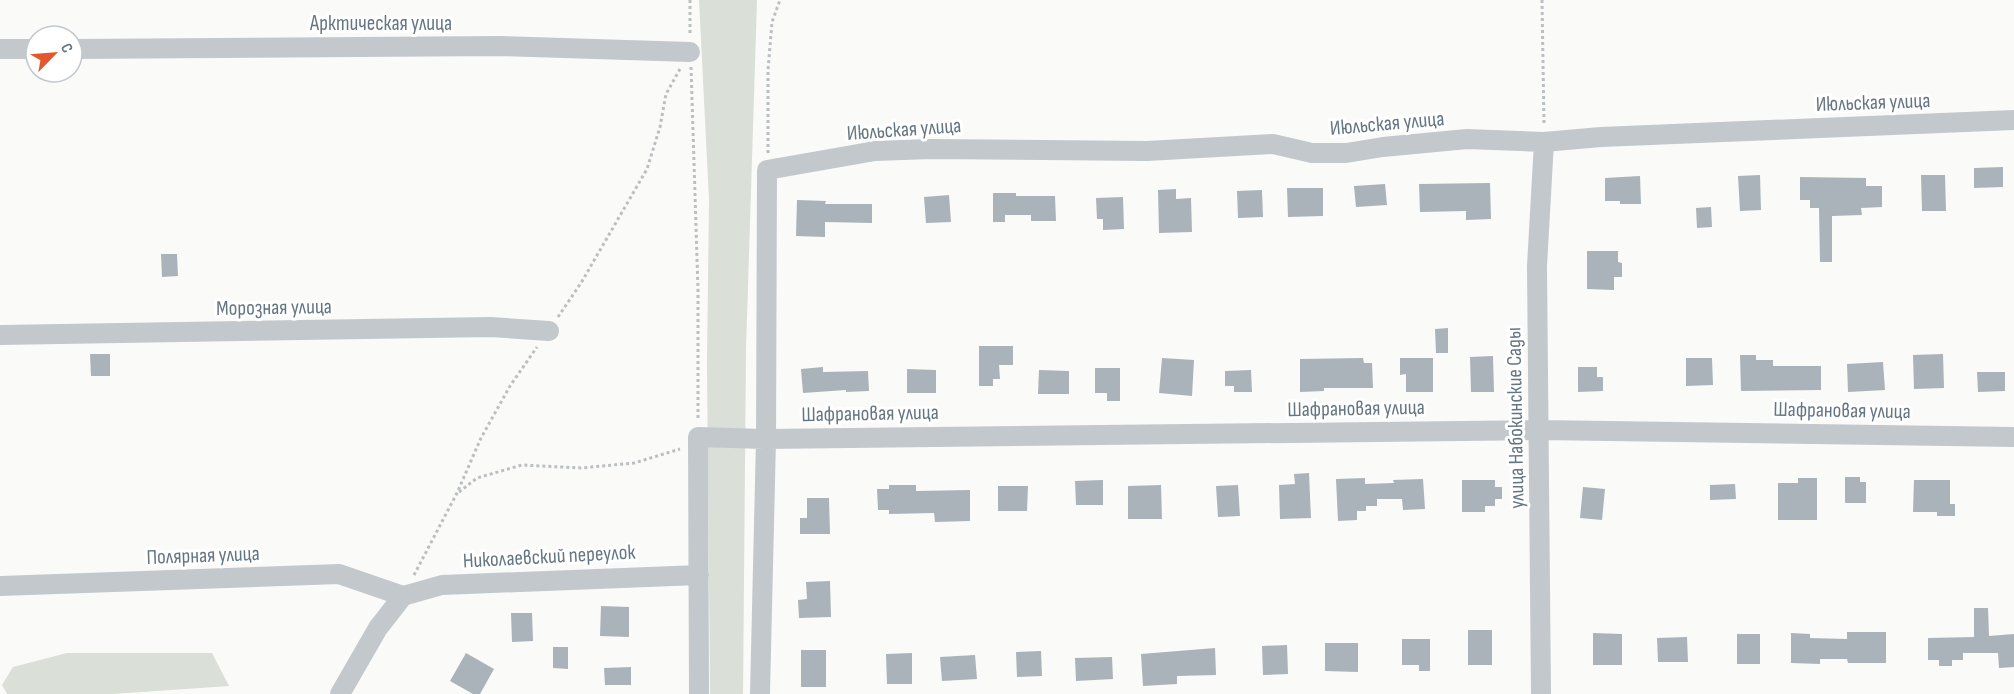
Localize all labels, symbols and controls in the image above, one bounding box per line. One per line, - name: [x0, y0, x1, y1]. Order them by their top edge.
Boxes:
- street label: Арктическая улица: [309, 11, 452, 36]
- north arrow: [24, 24, 84, 84]
- text: С: [56, 41, 77, 56]
- street label: Июльская улица: [1815, 88, 1931, 117]
- street label: Июльская улица: [1329, 106, 1445, 141]
- street label: Июльская улица: [846, 113, 962, 146]
- street label: Морозная улица: [216, 294, 332, 321]
- street label: улица Набокинские Сады: [1501, 327, 1530, 509]
- street label: Шафрановая улица: [1287, 395, 1425, 422]
- street label: Шафрановая улица: [1773, 397, 1911, 424]
- street label: Шафрановая улица: [801, 400, 939, 427]
- street label: Николаевский переулок: [462, 539, 636, 574]
- street label: Полярная улица: [146, 541, 260, 570]

